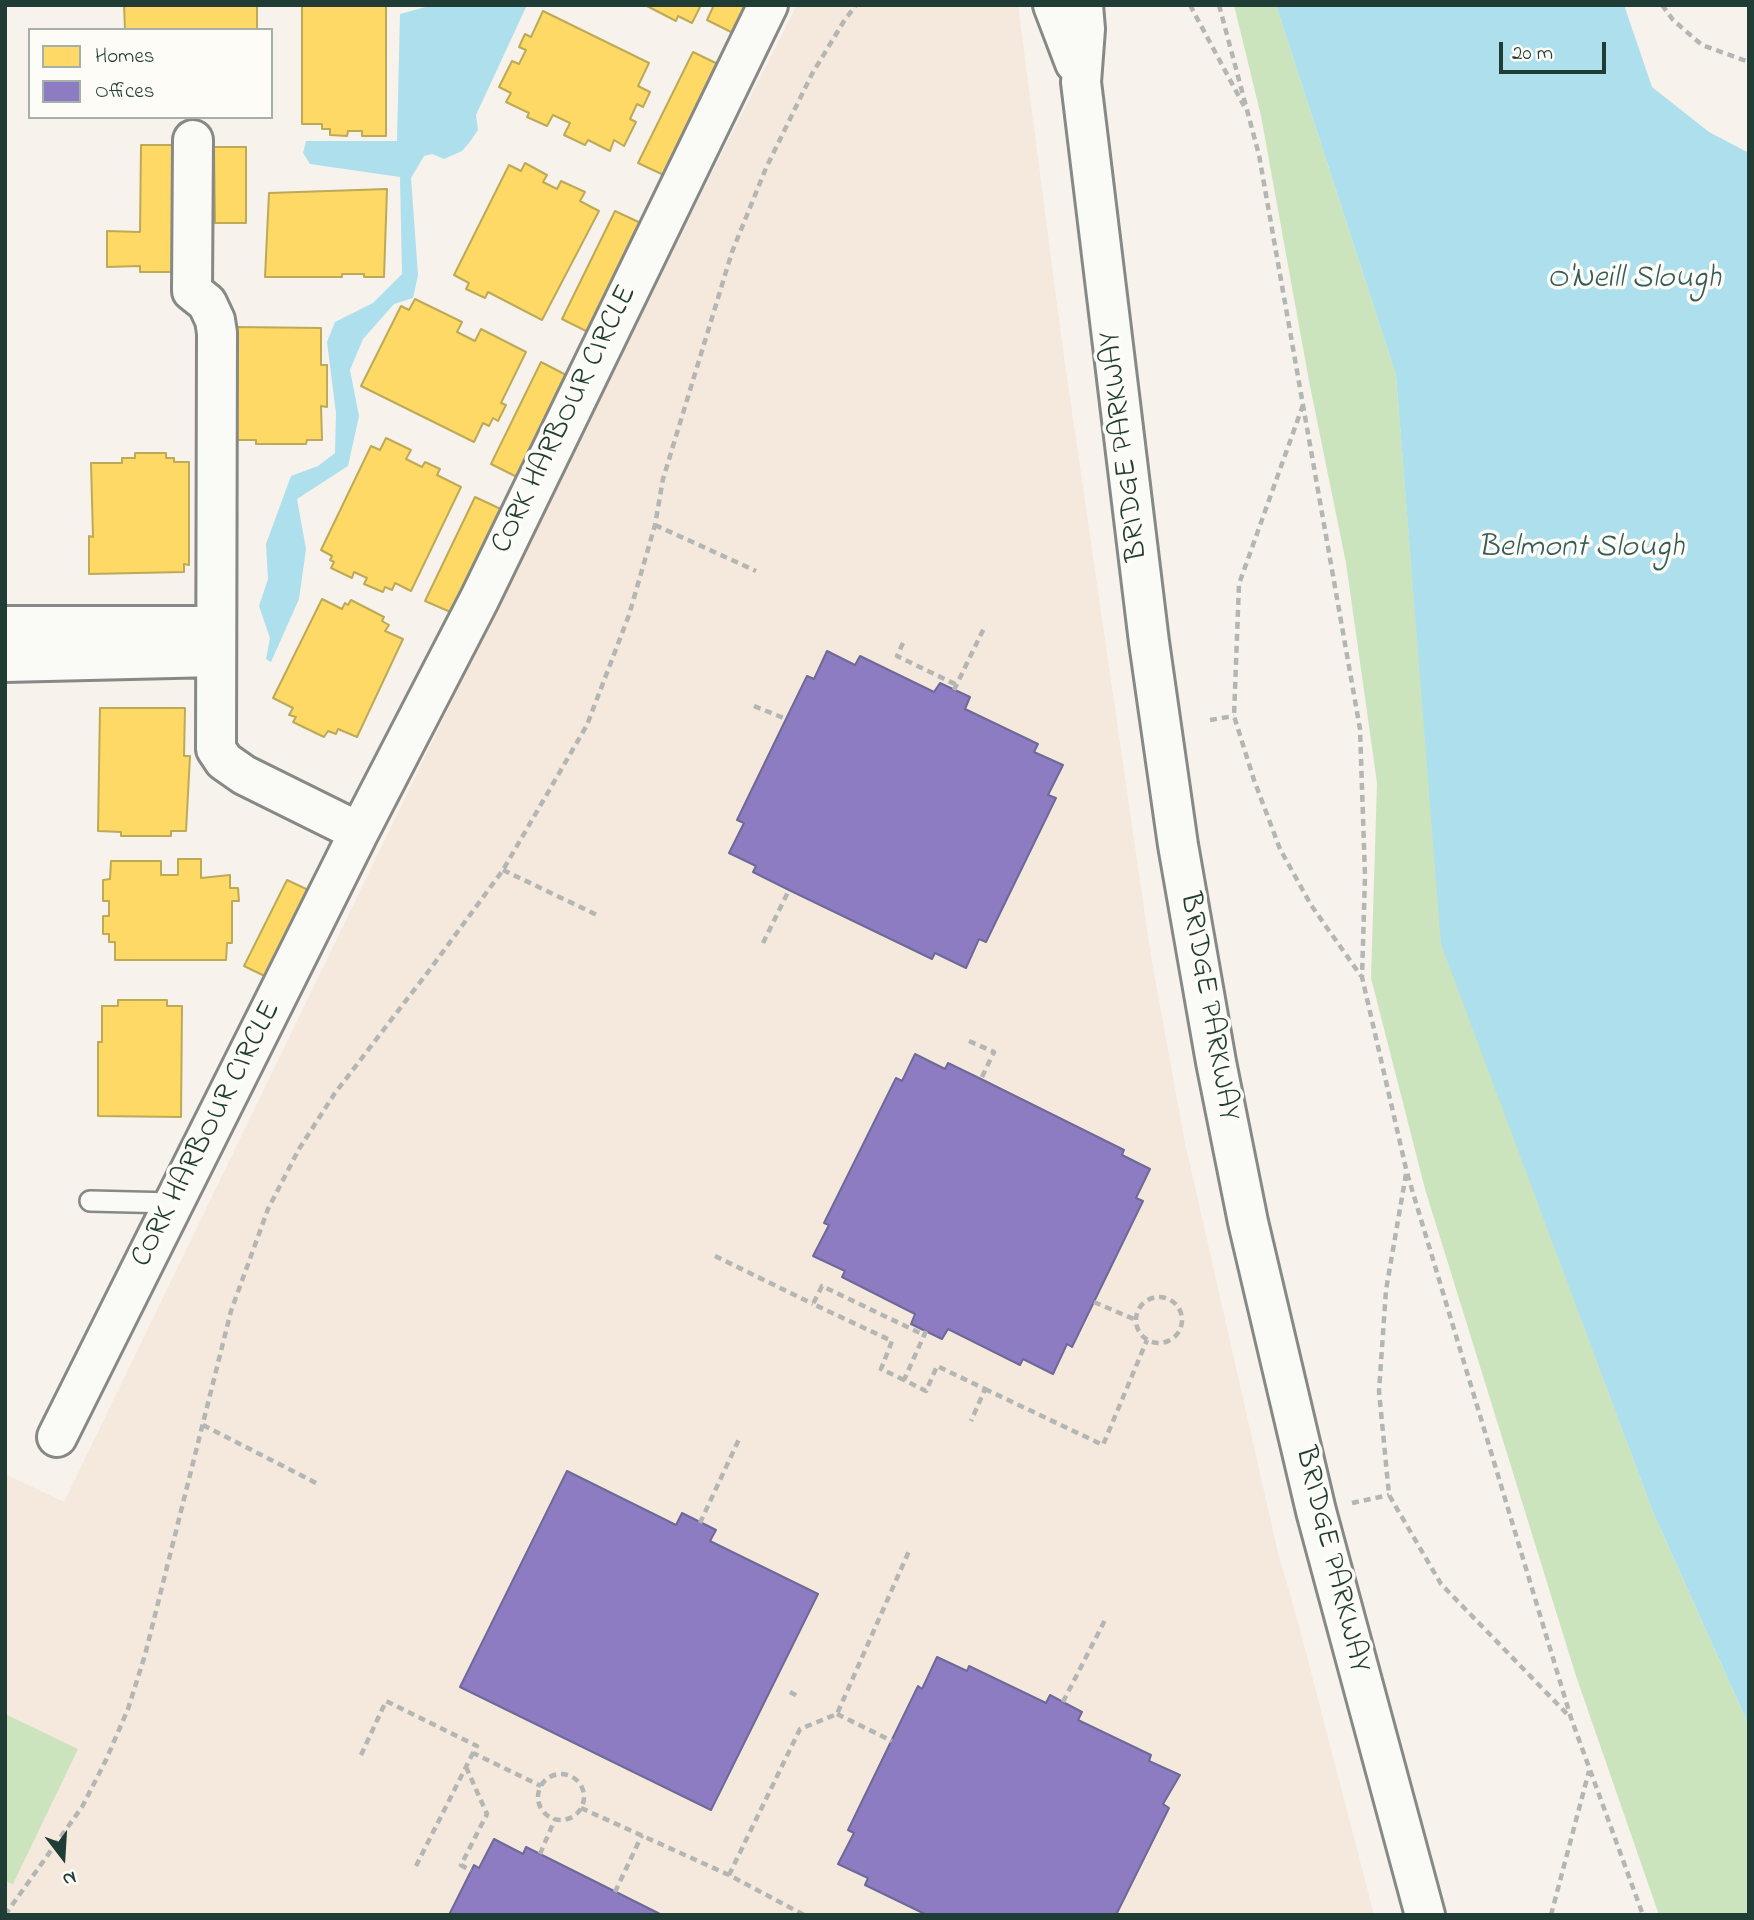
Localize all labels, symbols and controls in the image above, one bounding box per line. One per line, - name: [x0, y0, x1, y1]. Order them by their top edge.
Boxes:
- legend: [28, 28, 273, 119]
- scale bar: [1502, 28, 1609, 72]
- text: 20 m: [1512, 39, 1553, 69]
- text: Homes: [95, 42, 155, 72]
- text: Offices: [95, 77, 154, 107]
- water label: O'Neill Slough: [1547, 262, 1721, 300]
- street label: CORK HARBOUR CIRCLE: [485, 280, 647, 560]
- street label: BRIDGE PARKWAY: [1094, 329, 1158, 563]
- water label: Belmont Slough: [1478, 531, 1684, 569]
- street label: BRIDGE PARKWAY: [1169, 890, 1245, 1124]
- street label: CORK HARBOUR CIRCLE: [125, 996, 291, 1274]
- street label: BRIDGE PARKWAY: [1285, 1444, 1375, 1676]
- north arrow: [28, 1822, 98, 1892]
- text: N: [59, 1863, 79, 1892]

